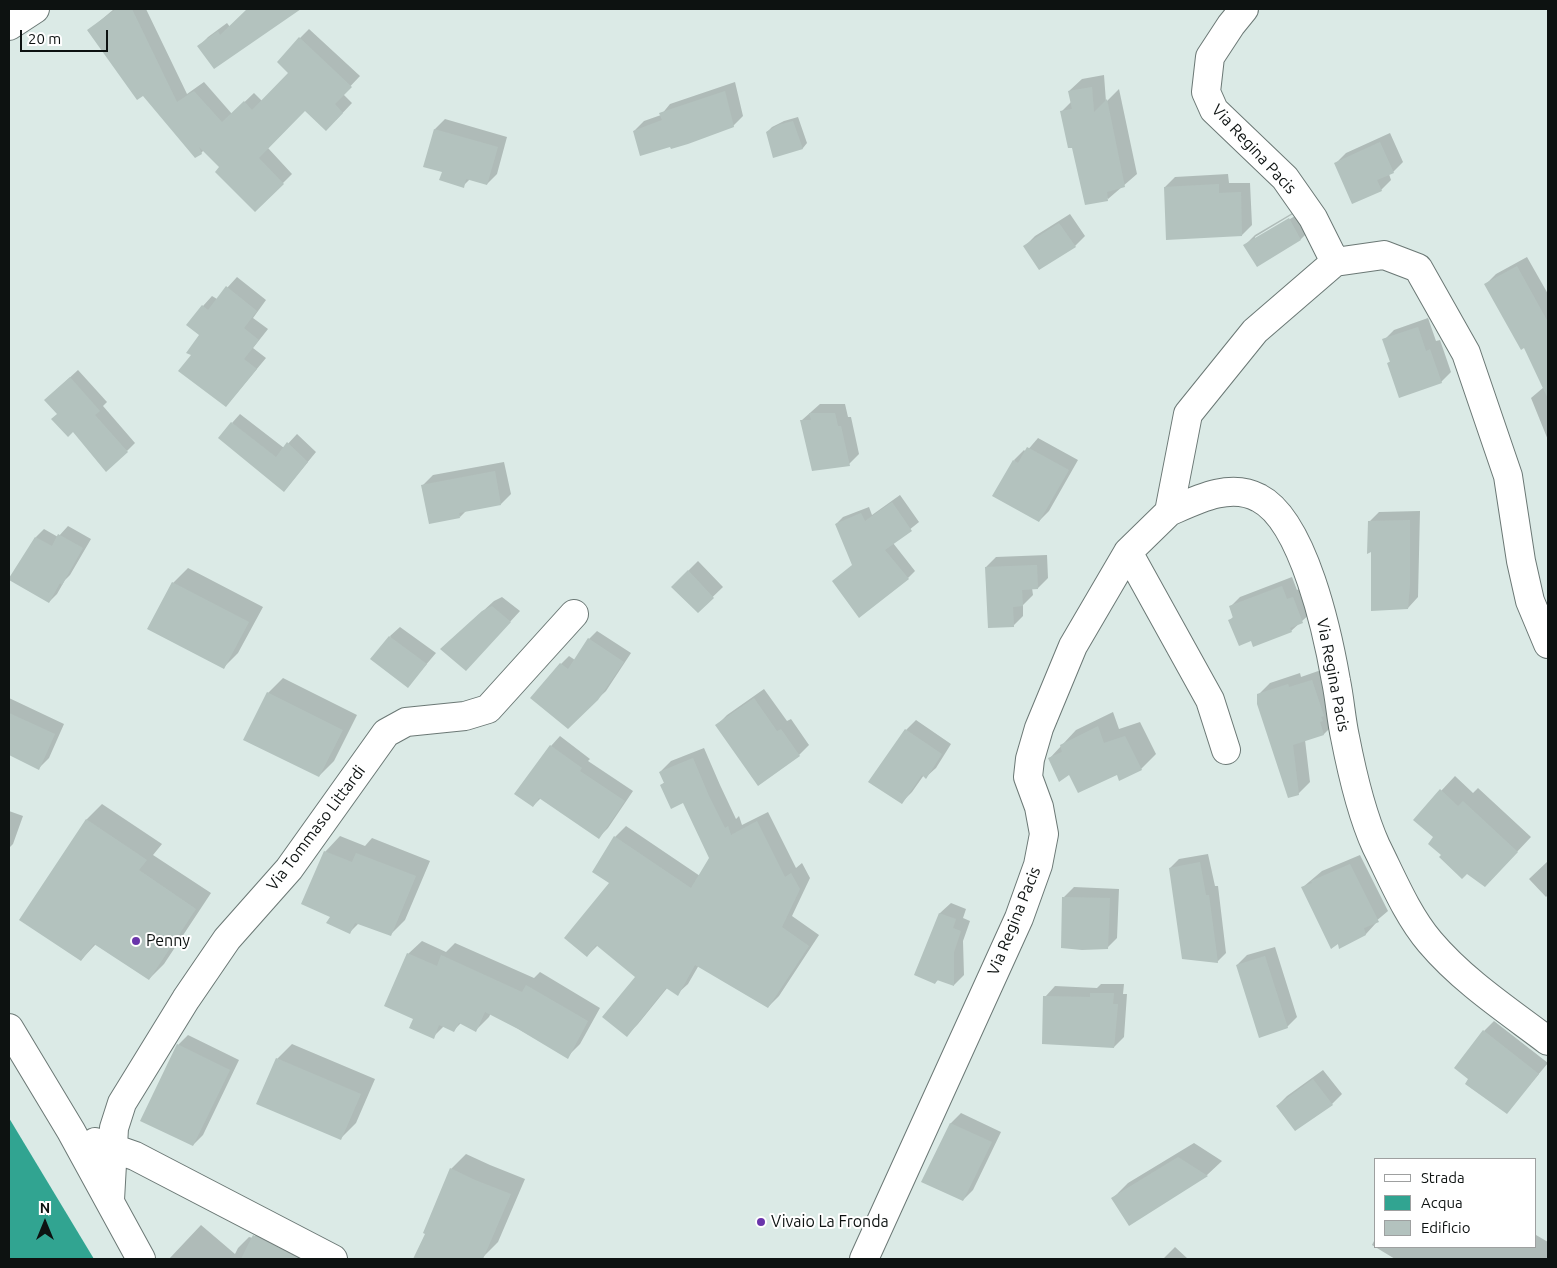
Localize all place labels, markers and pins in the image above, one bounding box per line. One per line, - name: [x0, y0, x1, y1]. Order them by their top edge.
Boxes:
- place label: Penny: [146, 931, 190, 951]
- marker: Penny: [130, 935, 142, 947]
- place label: Vivaio La Fronda: [771, 1212, 889, 1232]
- marker: Vivaio La Fronda: [755, 1216, 767, 1228]

